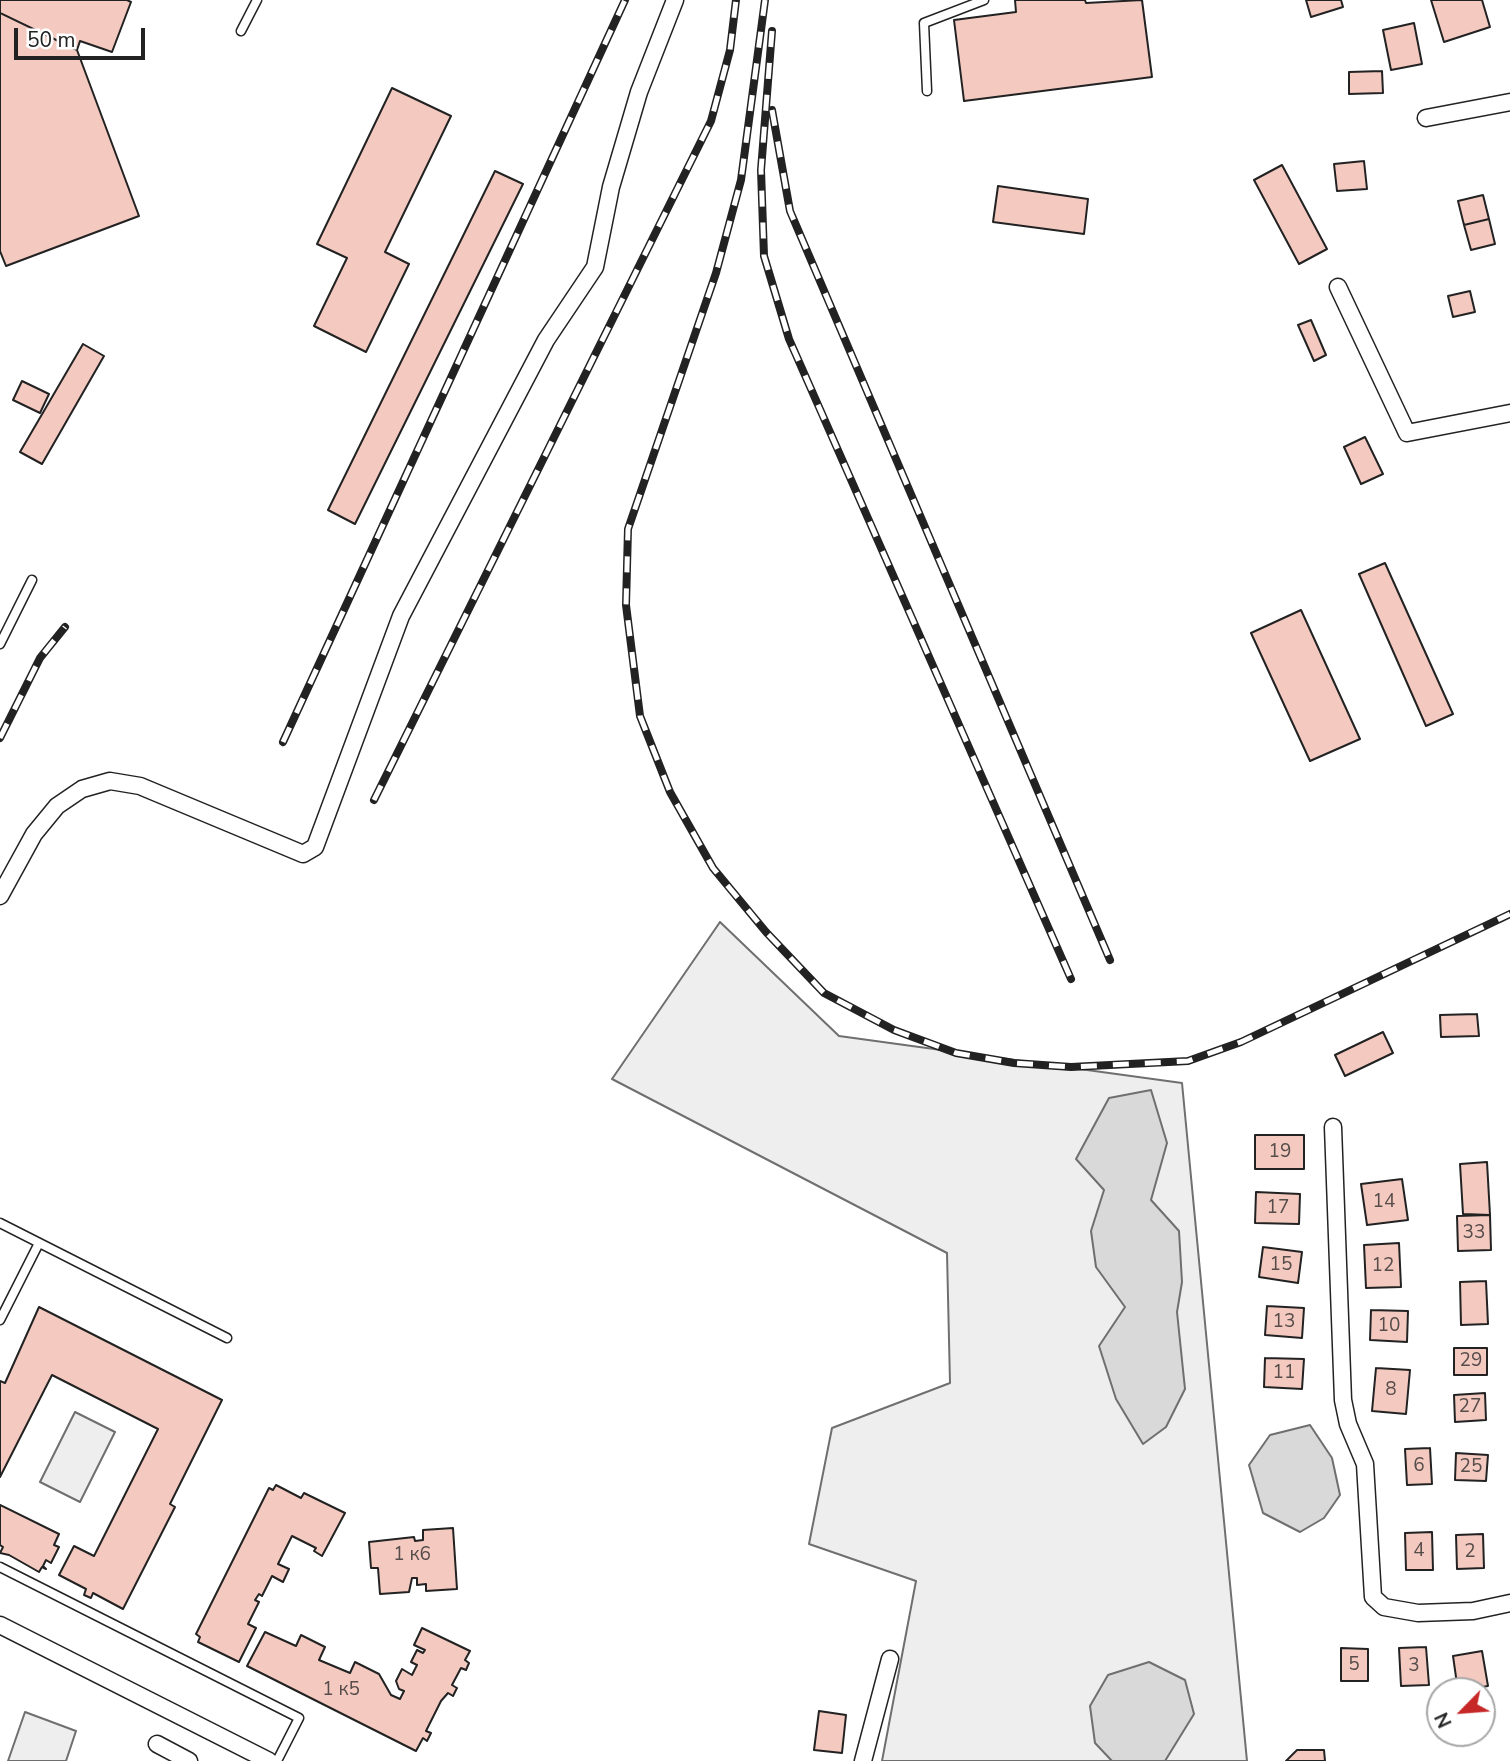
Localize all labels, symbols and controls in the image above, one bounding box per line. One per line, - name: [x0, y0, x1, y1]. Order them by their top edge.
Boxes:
- scale bar: [18, 14, 149, 58]
- text: 50 m: [27, 26, 76, 54]
- house number: 19: [1269, 1141, 1291, 1163]
- house number: 14: [1373, 1191, 1395, 1213]
- house number: 17: [1267, 1197, 1289, 1219]
- house number: 33: [1463, 1222, 1485, 1244]
- house number: 15: [1270, 1254, 1292, 1276]
- house number: 12: [1372, 1255, 1394, 1277]
- house number: 13: [1273, 1311, 1295, 1333]
- house number: 10: [1378, 1315, 1400, 1337]
- house number: 29: [1460, 1350, 1482, 1372]
- house number: 11: [1273, 1362, 1295, 1384]
- house number: 8: [1385, 1379, 1397, 1401]
- house number: 27: [1459, 1396, 1481, 1418]
- house number: 6: [1413, 1455, 1425, 1477]
- house number: 25: [1460, 1456, 1482, 1478]
- house number: 4: [1413, 1540, 1425, 1562]
- house number: 2: [1464, 1541, 1476, 1563]
- house number: 1 к6: [393, 1544, 431, 1566]
- house number: 5: [1348, 1654, 1360, 1676]
- house number: 3: [1408, 1655, 1420, 1677]
- north arrow: [1426, 1677, 1496, 1747]
- house number: 1 к5: [322, 1679, 360, 1701]
- text: N: [1429, 1708, 1459, 1732]

